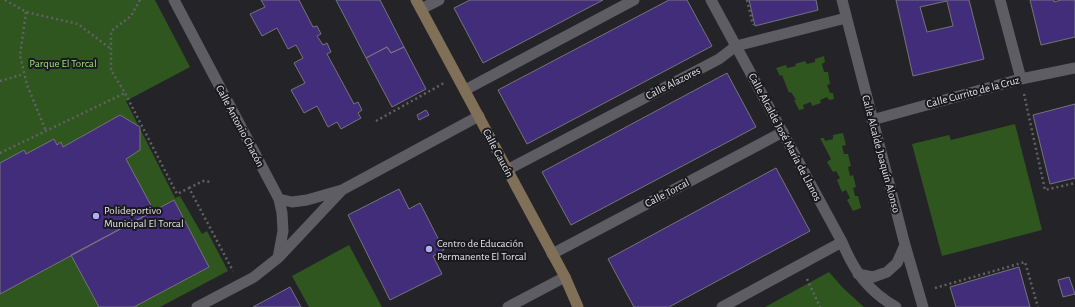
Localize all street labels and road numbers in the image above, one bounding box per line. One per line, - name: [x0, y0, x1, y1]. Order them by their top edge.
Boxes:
- street label: Calle Alazores: [644, 65, 702, 101]
- street label: Calle Alcalde José María de Llanos: [747, 71, 823, 203]
- street label: Calle Currito de la Cruz: [925, 74, 1021, 110]
- street label: Calle Antonio Chacón: [214, 83, 266, 169]
- street label: Calle Alcalde Joaquín Alonso: [860, 94, 902, 214]
- street label: Calle Gaucín: [481, 127, 515, 179]
- street label: Calle Torcal: [643, 177, 691, 209]

